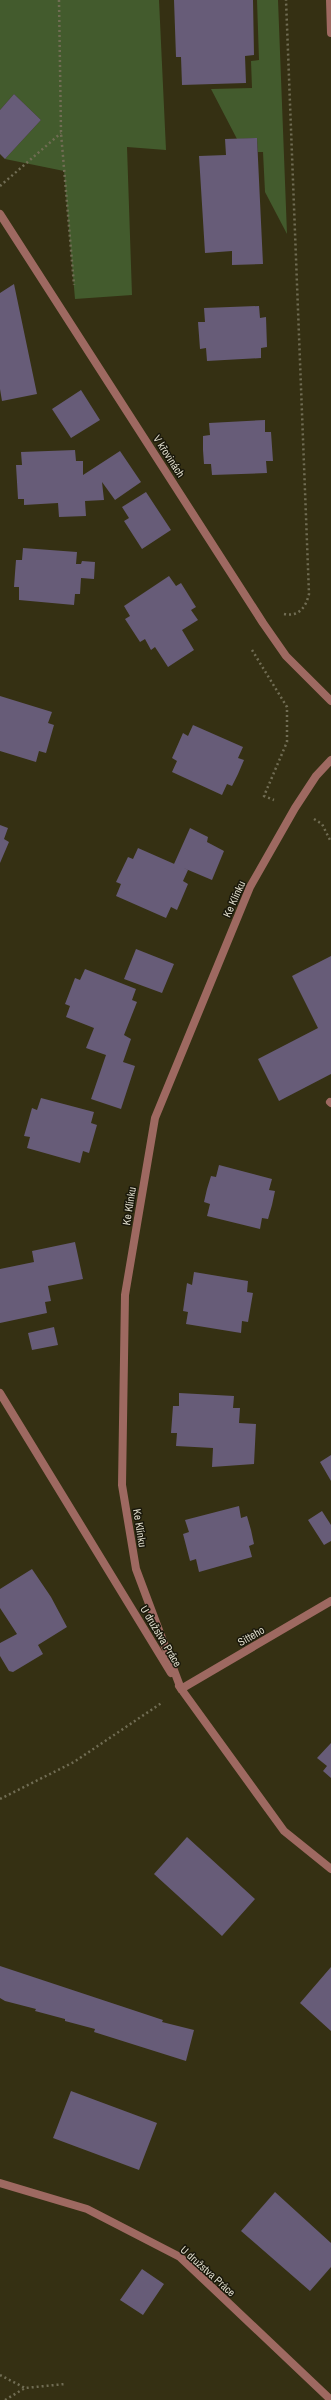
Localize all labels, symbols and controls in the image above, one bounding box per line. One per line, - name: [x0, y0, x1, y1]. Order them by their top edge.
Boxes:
- street label: V křovinách: [150, 432, 188, 480]
- street label: Ke Klínku: [220, 879, 248, 919]
- street label: Ke Klínku: [119, 1186, 139, 1226]
- street label: Ke Klínku: [130, 1508, 150, 1548]
- street label: U družstva Práce: [137, 1603, 185, 1669]
- street label: Sitteho: [235, 1623, 267, 1649]
- street label: U družstva Práce: [178, 2243, 238, 2299]

